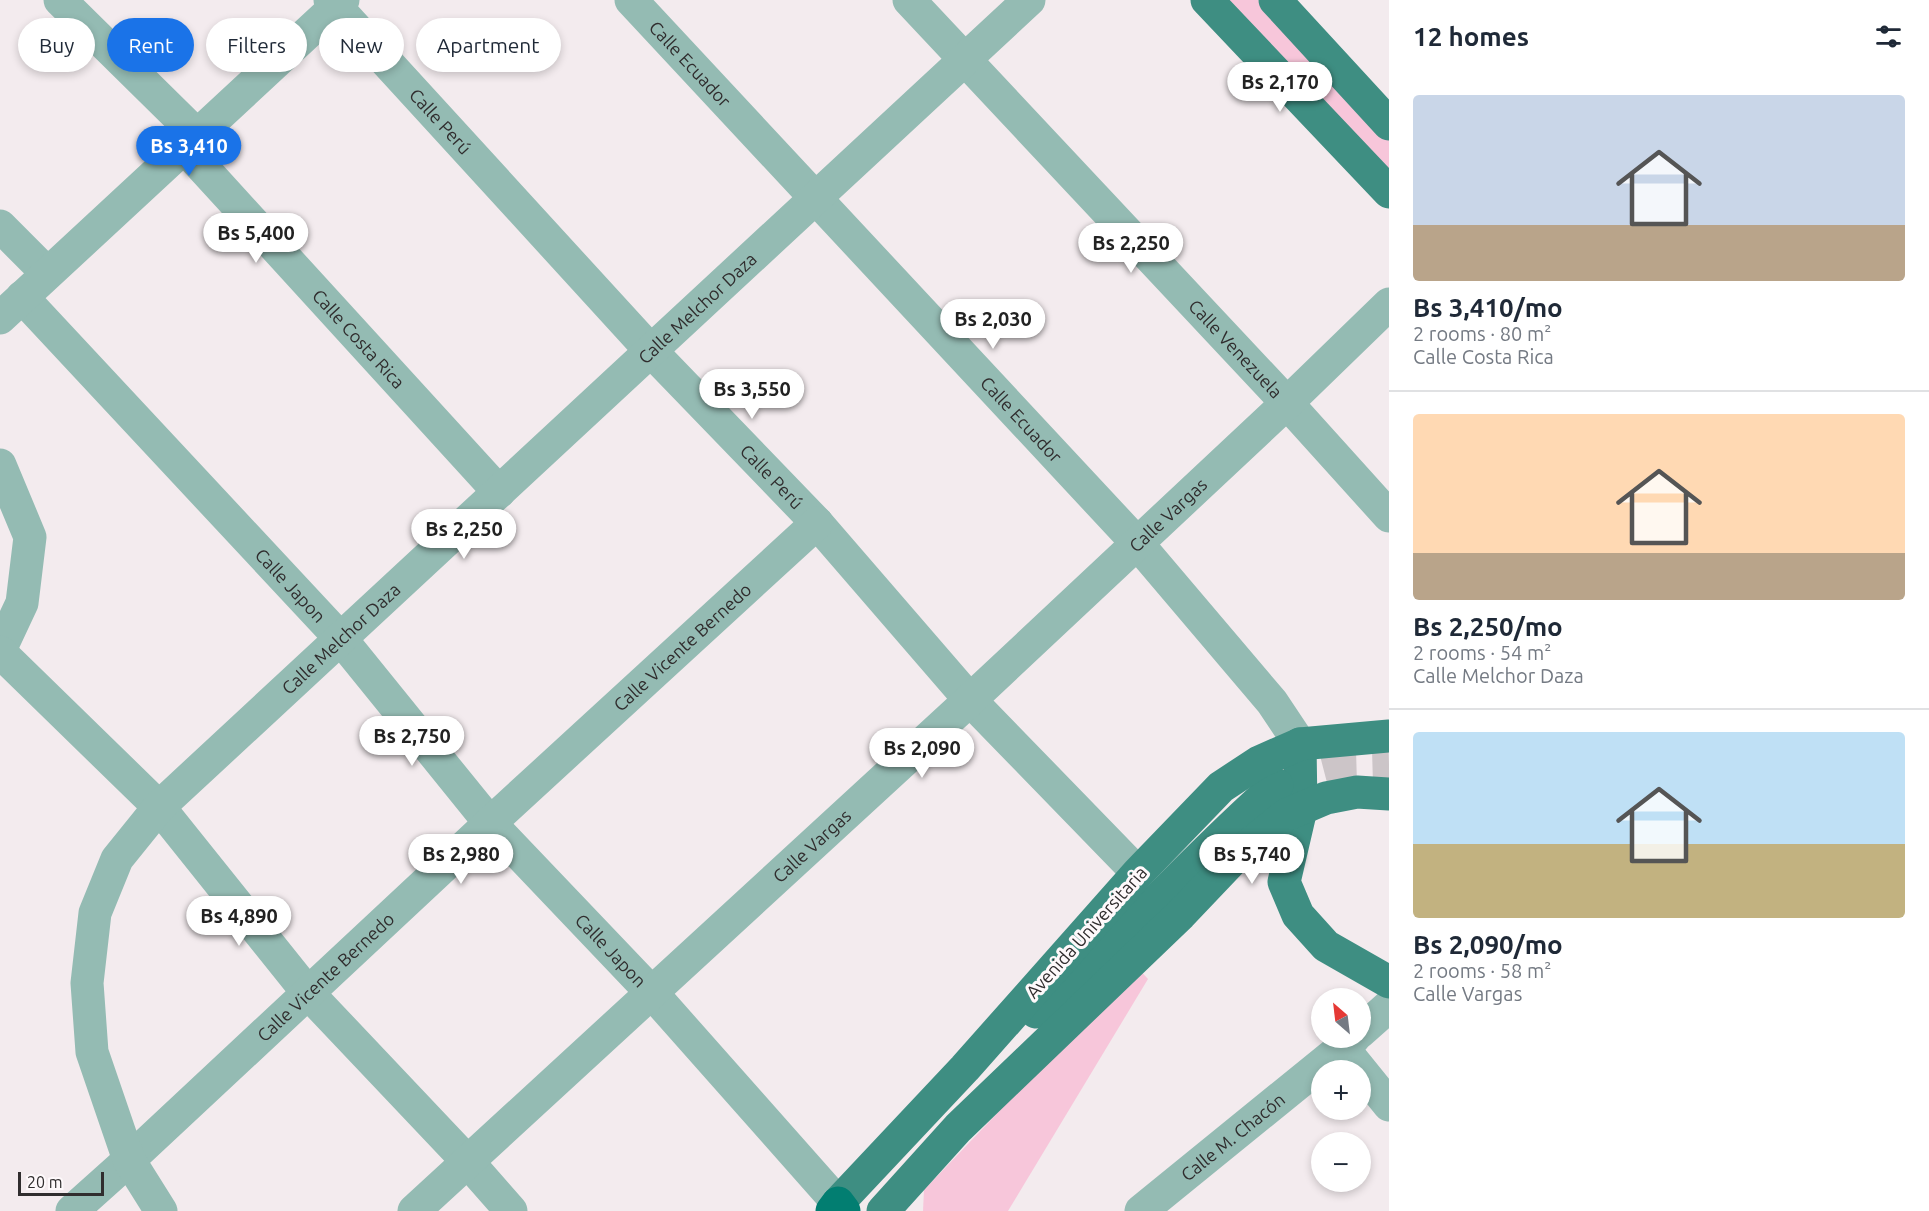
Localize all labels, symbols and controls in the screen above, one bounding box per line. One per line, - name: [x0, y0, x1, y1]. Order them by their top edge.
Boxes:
- street label: Calle Ecuador: [646, 17, 735, 111]
- chip: Buy: [18, 18, 95, 72]
- chip: Rent: [107, 18, 194, 72]
- chip: Filters: [206, 18, 307, 72]
- chip: New: [319, 18, 404, 72]
- chip: Apartment: [416, 18, 561, 72]
- icon: filters: [1872, 20, 1905, 53]
- text: 12 homes: [1413, 22, 1529, 51]
- pin: Bs 2,170: [1218, 62, 1342, 113]
- text: Bs 2,170: [1241, 70, 1319, 93]
- street label: Calle Perú: [406, 84, 475, 158]
- pin: Bs 3,410: [127, 126, 251, 177]
- text: Bs 3,410: [150, 134, 228, 157]
- icon: home: [1605, 134, 1713, 242]
- pin: Bs 5,400: [194, 213, 318, 264]
- text: Bs 5,400: [217, 221, 295, 244]
- pin: Bs 2,250: [1069, 223, 1193, 274]
- text: Bs 2,250: [1092, 231, 1170, 254]
- street label: Calle Melchor Daza: [634, 248, 760, 368]
- street label: Calle Costa Rica: [309, 285, 409, 392]
- text: Bs 3,410/mo: [1413, 293, 1563, 322]
- street label: Calle Venezuela: [1185, 295, 1287, 402]
- pin: Bs 2,030: [931, 299, 1055, 350]
- text: Bs 2,030: [954, 307, 1032, 330]
- text: 2 rooms · 80 m²: [1413, 322, 1551, 345]
- text: Calle Costa Rica: [1413, 345, 1554, 368]
- pin: Bs 3,550: [690, 369, 814, 420]
- street label: Calle Ecuador: [977, 372, 1066, 466]
- text: Bs 3,550: [713, 377, 791, 400]
- street label: Calle Perú: [737, 440, 807, 513]
- icon: home: [1605, 453, 1713, 561]
- street label: Calle Vargas: [1125, 474, 1211, 556]
- pin: Bs 2,250: [402, 509, 526, 560]
- text: Bs 2,250: [425, 517, 503, 540]
- street label: Calle Japon: [252, 544, 330, 626]
- street label: Calle Melchor Daza: [278, 579, 404, 698]
- street label: Calle Vicente Bernedo: [609, 579, 755, 715]
- text: Bs 2,250/mo: [1413, 612, 1563, 641]
- text: 2 rooms · 54 m²: [1413, 641, 1551, 664]
- text: Calle Melchor Daza: [1413, 664, 1584, 687]
- pin: Bs 2,750: [350, 716, 474, 767]
- text: Bs 2,750: [373, 724, 451, 747]
- pin: Bs 2,090: [860, 728, 984, 779]
- text: Bs 2,090: [883, 736, 961, 759]
- icon: home: [1605, 771, 1713, 879]
- street label: Calle Vargas: [769, 805, 855, 886]
- pin: Bs 2,980: [399, 834, 523, 885]
- pin: Bs 5,740: [1190, 834, 1314, 885]
- text: Bs 2,980: [422, 842, 500, 865]
- text: Bs 5,740: [1213, 842, 1291, 865]
- street label: Avenida Universitaria: [1022, 862, 1150, 1002]
- pin: Bs 4,890: [177, 896, 301, 947]
- text: Bs 4,890: [200, 904, 278, 927]
- street label: Calle Vicente Bernedo: [253, 908, 398, 1045]
- street label: Calle Japon: [572, 909, 651, 991]
- text: Bs 2,090/mo: [1413, 930, 1563, 959]
- text: 2 rooms · 58 m²: [1413, 959, 1551, 982]
- text: Calle Vargas: [1413, 982, 1522, 1005]
- north arrow: [1311, 988, 1371, 1048]
- map controls: [1311, 988, 1371, 1192]
- button: +: [1311, 1060, 1371, 1120]
- street label: Calle M. Chacón: [1177, 1089, 1288, 1185]
- button: −: [1311, 1132, 1371, 1192]
- scale bar: [18, 1169, 104, 1196]
- text: 20 m: [27, 1173, 63, 1191]

